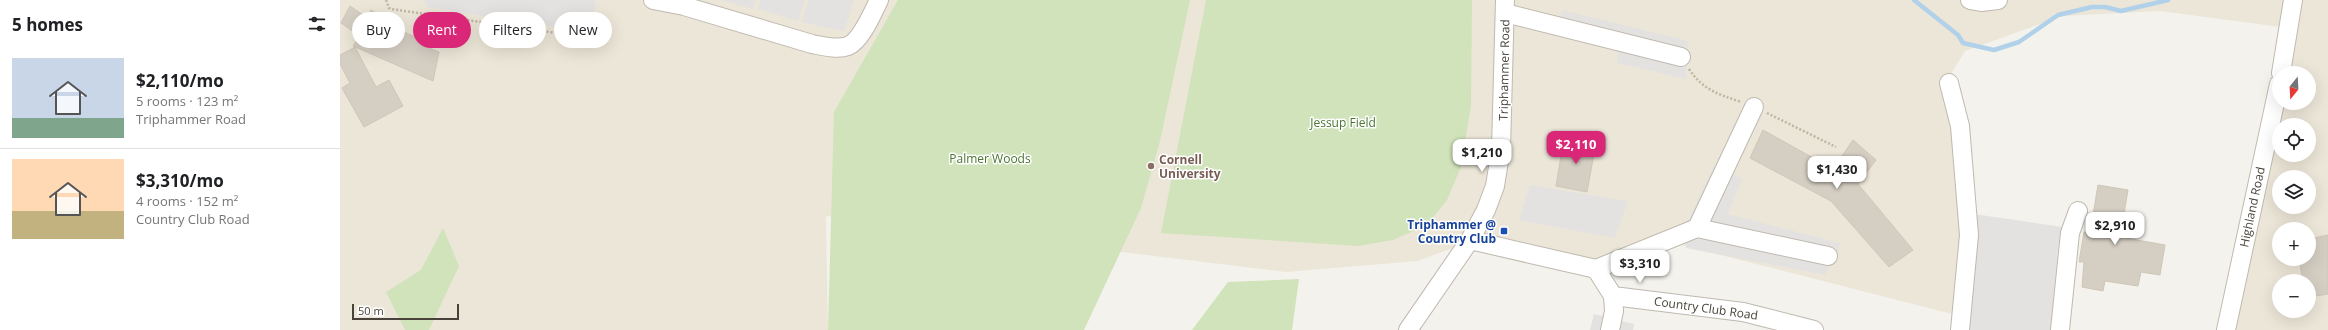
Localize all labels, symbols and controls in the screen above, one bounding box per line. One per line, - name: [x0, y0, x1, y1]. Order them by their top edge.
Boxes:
- chip: Buy: [352, 12, 405, 48]
- chip: Rent: [413, 12, 471, 48]
- chip: Filters: [479, 12, 546, 48]
- chip: New: [554, 12, 612, 48]
- text: 5 homes: [12, 13, 83, 36]
- icon: filters: [306, 13, 328, 35]
- street label: Triphammer Road: [1495, 19, 1513, 121]
- north arrow: [2272, 66, 2316, 110]
- map controls: [2272, 66, 2316, 318]
- text: $2,110/mo: [136, 69, 224, 92]
- icon: home: [44, 74, 92, 122]
- text: 5 rooms · 123 m²: [136, 92, 238, 110]
- text: Triphammer Road: [136, 110, 246, 128]
- park label: Jessup Field: [1309, 114, 1376, 131]
- button: locate: [2272, 118, 2316, 162]
- pin: $2,110: [1543, 131, 1609, 165]
- text: $2,110: [1556, 135, 1596, 153]
- pin: $1,210: [1449, 139, 1515, 173]
- text: $1,210: [1462, 143, 1502, 161]
- park label: Palmer Woods: [949, 150, 1031, 167]
- place label: Cornell University: [1159, 151, 1221, 182]
- pin: $1,430: [1804, 156, 1870, 190]
- text: $1,430: [1817, 160, 1857, 178]
- marker: Cornell University: [1146, 161, 1156, 171]
- street label: Highland Road: [2235, 165, 2269, 249]
- text: $3,310/mo: [136, 169, 224, 192]
- button: layers: [2272, 170, 2316, 214]
- icon: home: [44, 175, 92, 223]
- text: 4 rooms · 152 m²: [136, 192, 238, 210]
- text: Country Club Road: [136, 210, 250, 228]
- pin: $2,910: [2082, 212, 2148, 246]
- place label: Triphammer @ Country Club: [1407, 216, 1496, 247]
- text: $2,910: [2095, 216, 2135, 234]
- button: +: [2272, 222, 2316, 266]
- marker: Triphammer @ Country Club: [1499, 226, 1509, 236]
- pin: $3,310: [1607, 250, 1673, 284]
- text: $3,310: [1620, 254, 1660, 272]
- button: −: [2272, 274, 2316, 318]
- street label: Country Club Road: [1653, 292, 1759, 324]
- scale bar: [352, 302, 459, 321]
- text: 50 m: [358, 303, 384, 318]

